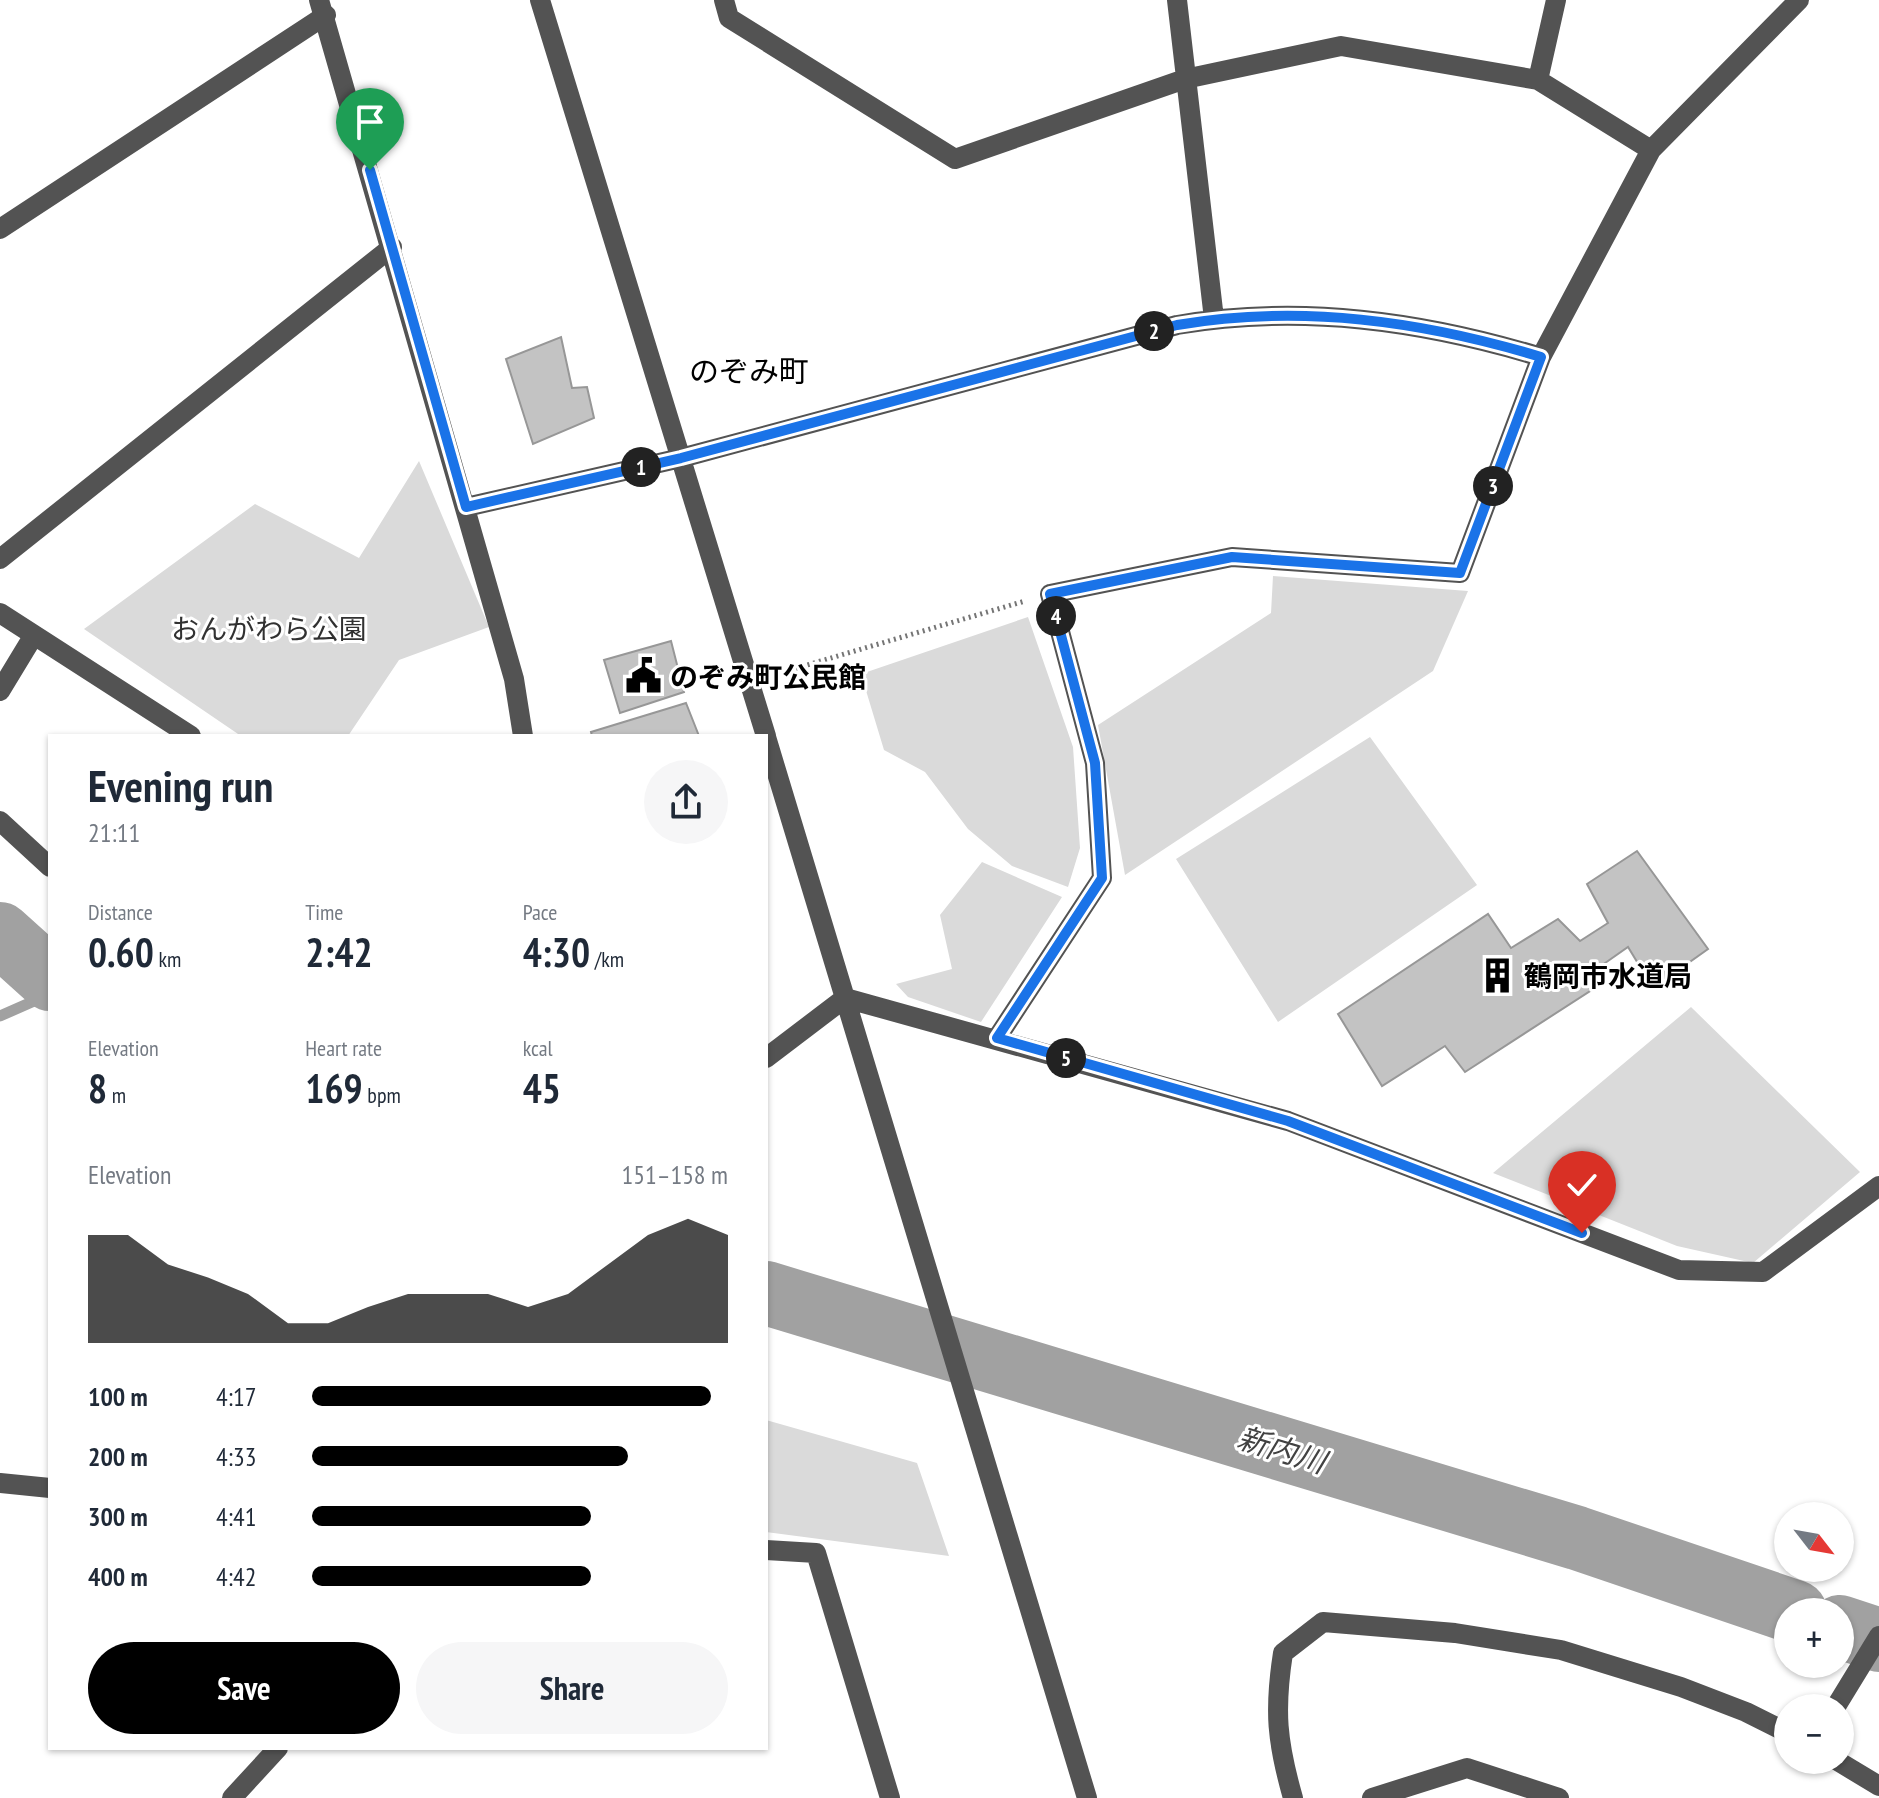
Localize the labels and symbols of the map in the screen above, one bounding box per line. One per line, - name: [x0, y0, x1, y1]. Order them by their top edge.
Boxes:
- pin: [336, 88, 404, 170]
- pin: 2: [1134, 311, 1174, 351]
- district label: のぞみ町: [689, 351, 809, 390]
- pin: 1: [621, 447, 661, 487]
- pin: 3: [1473, 466, 1513, 506]
- pin: 4: [1036, 596, 1076, 636]
- park label: おんがわら公園: [171, 610, 367, 647]
- public building icon: のぞみ町公民館: [625, 657, 663, 695]
- place label: のぞみ町公民館: [670, 658, 866, 695]
- building icon: 鶴岡市水道局: [1479, 956, 1517, 994]
- place label: 鶴岡市水道局: [1524, 957, 1692, 994]
- pin: 5: [1046, 1038, 1086, 1078]
- pin: [1548, 1151, 1616, 1233]
- water label: 新内川: [1233, 1417, 1334, 1482]
- north arrow: [1774, 1502, 1854, 1582]

